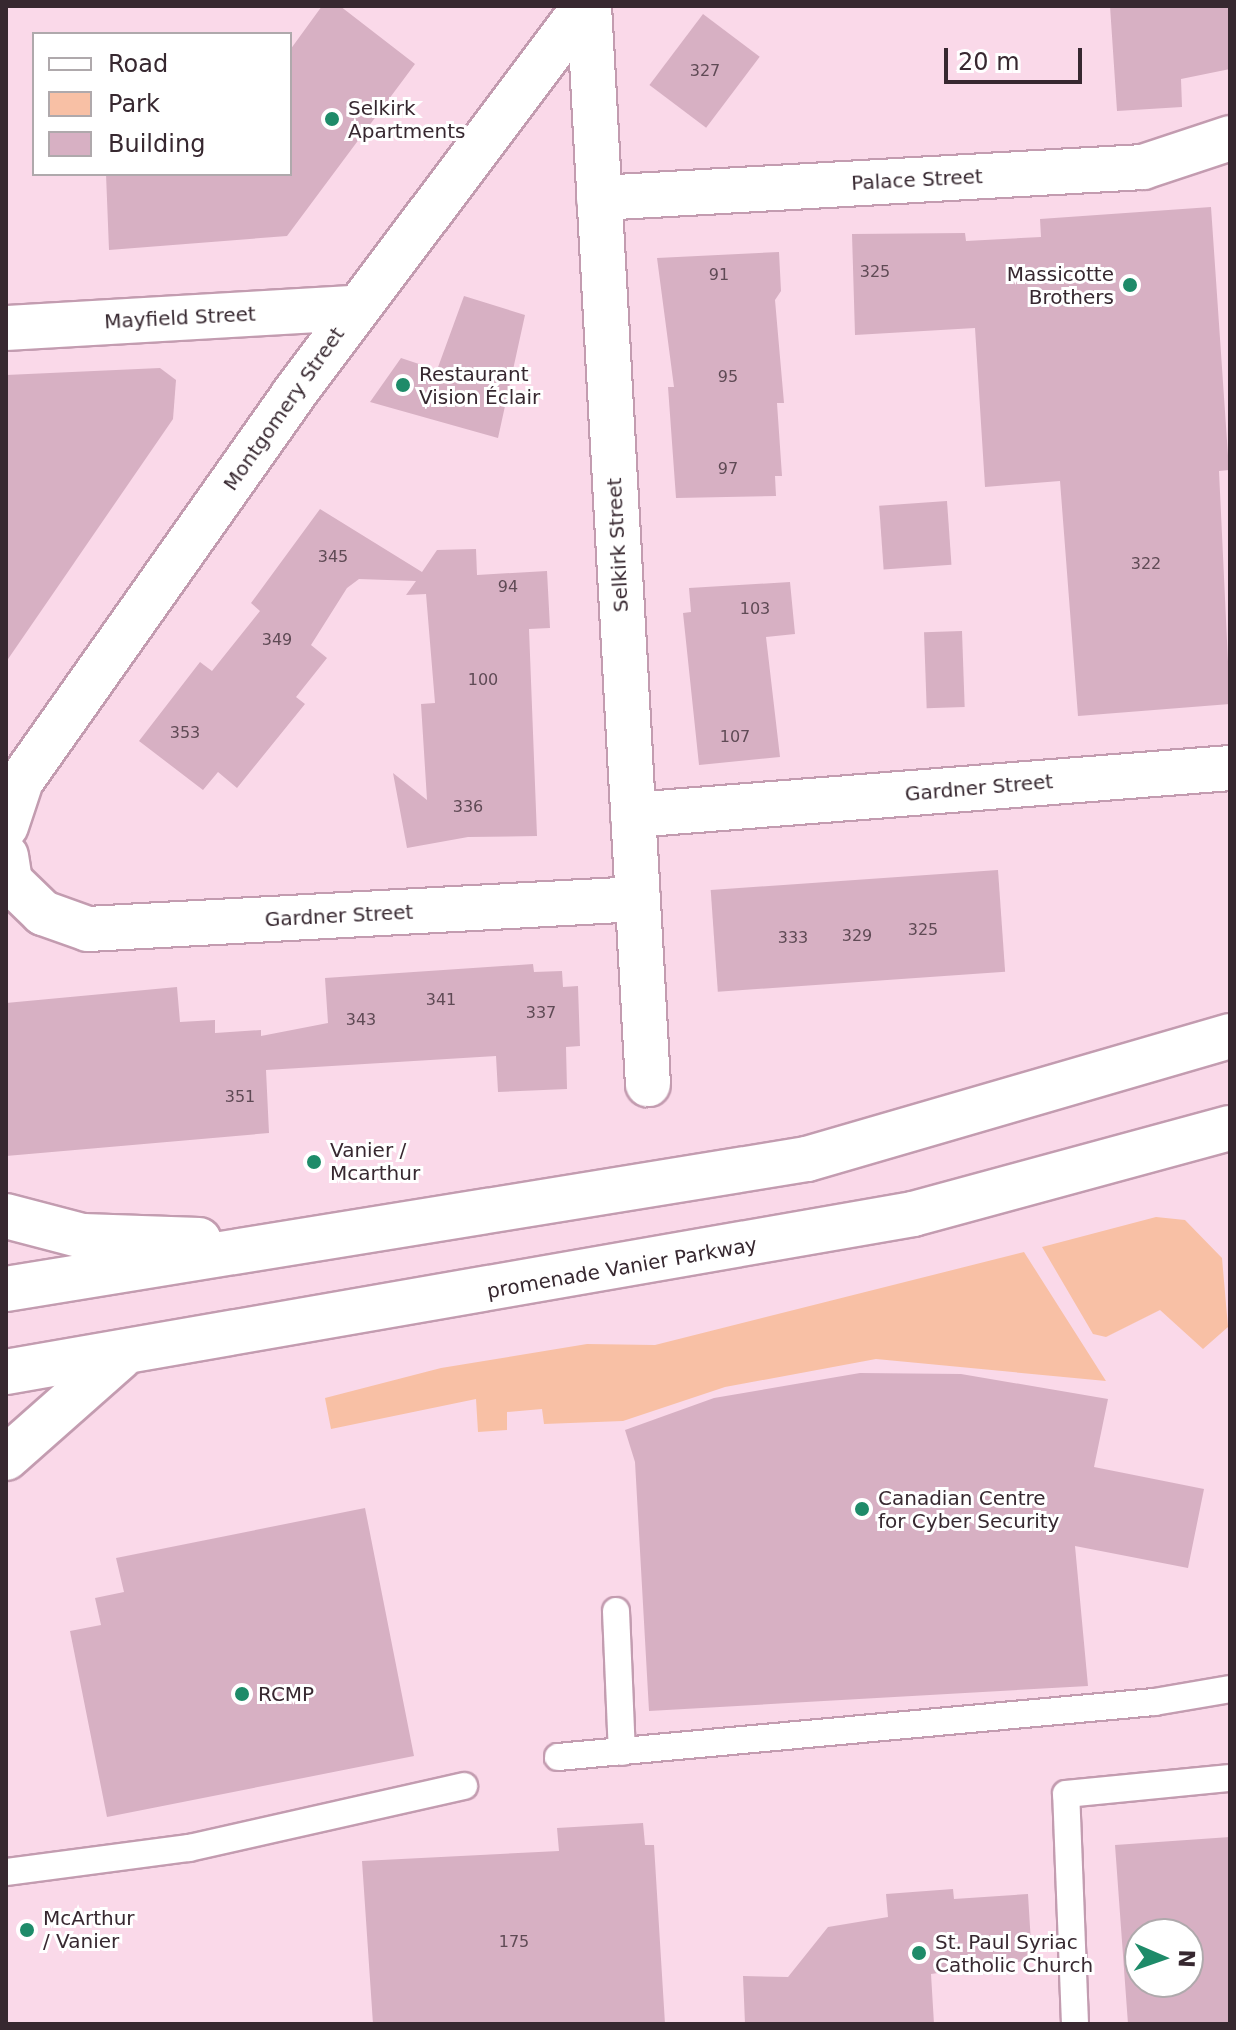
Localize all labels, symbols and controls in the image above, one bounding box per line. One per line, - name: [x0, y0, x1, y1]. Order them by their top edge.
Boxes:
- legend: [32, 32, 292, 176]
- scale bar: [948, 32, 1086, 82]
- text: 20 m: [958, 48, 1020, 76]
- text: Road: [108, 50, 168, 78]
- house number: 327: [690, 61, 720, 81]
- text: Park: [108, 90, 160, 118]
- place label: Selkirk Apartments: [348, 96, 465, 143]
- marker: Selkirk Apartments: [323, 110, 341, 128]
- text: Building: [108, 130, 205, 158]
- street label: Palace Street: [851, 165, 983, 195]
- house number: 325: [860, 262, 890, 282]
- place label: Massicotte Brothers: [1007, 262, 1114, 309]
- house number: 91: [709, 265, 729, 285]
- marker: Massicotte Brothers: [1121, 276, 1139, 294]
- street label: Mayfield Street: [104, 302, 256, 334]
- street label: Montgomery Street: [219, 323, 349, 495]
- place label: Restaurant Vision Éclair: [419, 362, 540, 409]
- house number: 95: [718, 367, 738, 387]
- marker: Restaurant Vision Éclair: [394, 376, 412, 394]
- house number: 97: [718, 459, 738, 479]
- street label: Selkirk Street: [602, 477, 634, 613]
- house number: 345: [318, 547, 348, 567]
- house number: 322: [1131, 554, 1161, 574]
- house number: 94: [498, 577, 518, 597]
- house number: 103: [740, 599, 770, 619]
- house number: 349: [262, 630, 292, 650]
- house number: 100: [468, 670, 498, 690]
- house number: 353: [170, 723, 200, 743]
- house number: 107: [720, 727, 750, 747]
- street label: Gardner Street: [904, 770, 1054, 806]
- house number: 336: [453, 797, 483, 817]
- street label: Gardner Street: [264, 900, 414, 932]
- house number: 325: [908, 920, 938, 940]
- house number: 329: [842, 926, 872, 946]
- house number: 333: [778, 928, 808, 948]
- house number: 341: [426, 990, 456, 1010]
- house number: 337: [526, 1003, 556, 1023]
- house number: 343: [346, 1010, 376, 1030]
- house number: 351: [225, 1087, 255, 1107]
- place label: Vanier / Mcarthur: [330, 1138, 420, 1185]
- marker: Vanier / Mcarthur: [305, 1153, 323, 1171]
- street label: promenade Vanier Parkway: [485, 1232, 759, 1304]
- place label: Canadian Centre for Cyber Security: [878, 1486, 1059, 1533]
- marker: Canadian Centre for Cyber Security: [853, 1500, 871, 1518]
- place label: RCMP: [258, 1682, 314, 1706]
- marker: RCMP: [233, 1685, 251, 1703]
- place label: McArthur / Vanier: [43, 1906, 135, 1953]
- north arrow: [1124, 1918, 1204, 1998]
- marker: McArthur / Vanier: [18, 1921, 36, 1939]
- place label: St. Paul Syriac Catholic Church: [935, 1930, 1093, 1977]
- house number: 175: [499, 1932, 529, 1952]
- marker: St. Paul Syriac Catholic Church: [910, 1944, 928, 1962]
- text: N: [1174, 1949, 1199, 1968]

